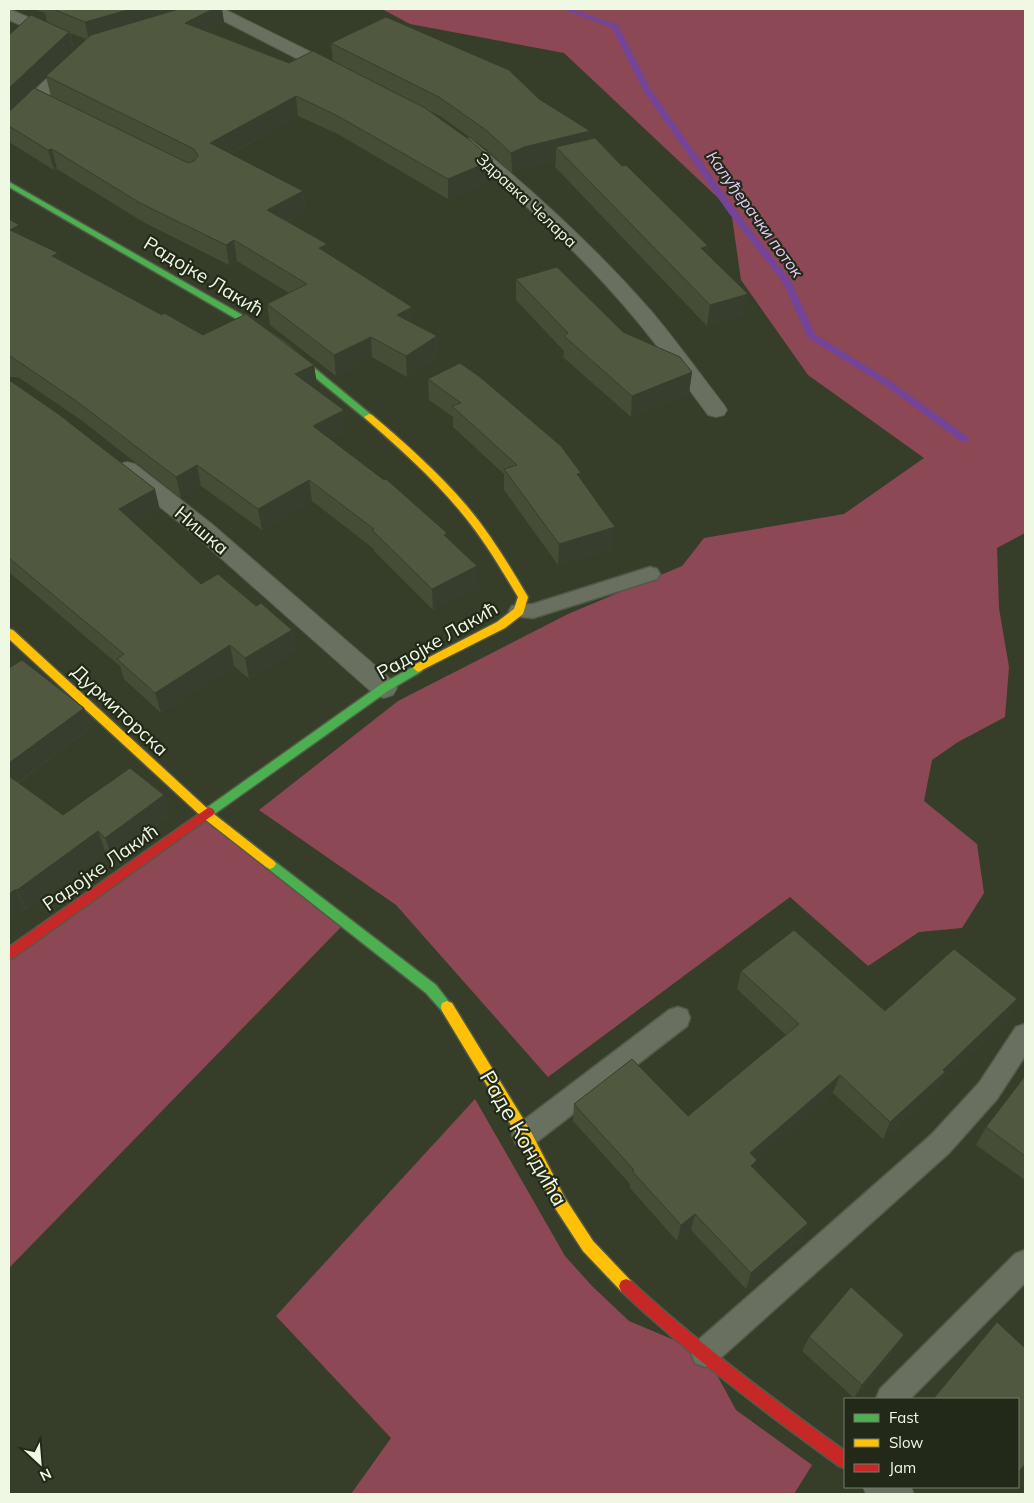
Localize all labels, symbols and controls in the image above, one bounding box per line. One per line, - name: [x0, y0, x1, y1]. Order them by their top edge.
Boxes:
- water label: Калуђерачки поток: [702, 147, 808, 281]
- street label: Здравка Челара: [473, 148, 581, 252]
- street label: Радојке Лакић: [140, 231, 268, 321]
- street label: Нишка: [170, 500, 234, 560]
- street label: Радојке Лакић: [372, 596, 502, 684]
- street label: Дурмиторска: [67, 659, 173, 761]
- street label: Радојке Лакић: [38, 818, 162, 916]
- street label: Раде Кондића: [474, 1065, 574, 1211]
- legend: [844, 1398, 1019, 1488]
- text: Fast: [889, 1408, 919, 1427]
- text: Slow: [889, 1433, 923, 1452]
- north arrow: [15, 1438, 65, 1488]
- text: Jam: [889, 1458, 916, 1477]
- text: N: [37, 1464, 54, 1485]

